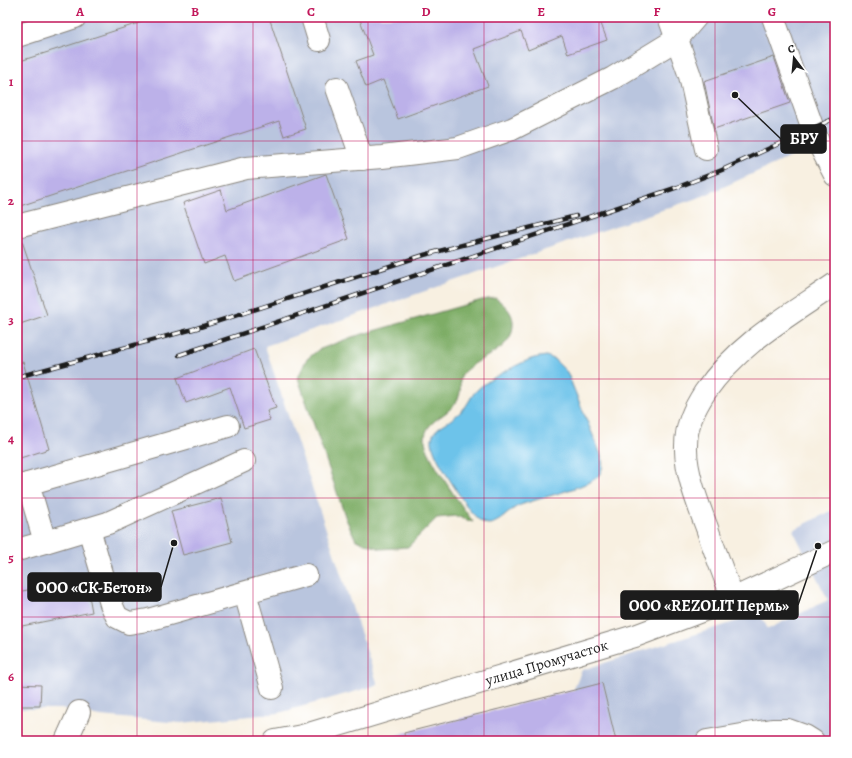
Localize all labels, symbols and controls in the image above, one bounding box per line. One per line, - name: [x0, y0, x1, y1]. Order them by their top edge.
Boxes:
- text: A: [75, 3, 85, 20]
- text: B: [191, 3, 199, 20]
- text: C: [307, 3, 315, 20]
- text: D: [421, 3, 431, 20]
- text: E: [537, 3, 545, 20]
- text: F: [654, 3, 661, 20]
- text: G: [768, 3, 776, 20]
- north arrow: [774, 38, 814, 78]
- text: С: [786, 41, 797, 57]
- text: 1: [9, 73, 14, 90]
- callout: БРУ: [781, 125, 826, 153]
- text: БРУ: [790, 128, 819, 150]
- text: 2: [8, 192, 15, 209]
- text: 3: [8, 311, 14, 328]
- text: 4: [8, 430, 14, 447]
- text: 5: [8, 549, 14, 566]
- callout: ООО «СК-Бетон»: [28, 573, 161, 601]
- text: ООО «СК-Бетон»: [36, 577, 152, 599]
- callout: ООО «REZOLIT Пермь»: [621, 591, 798, 619]
- text: ООО «REZOLIT Пермь»: [629, 595, 789, 617]
- street label: улица Промучасток: [482, 635, 611, 691]
- text: 6: [8, 668, 14, 685]

